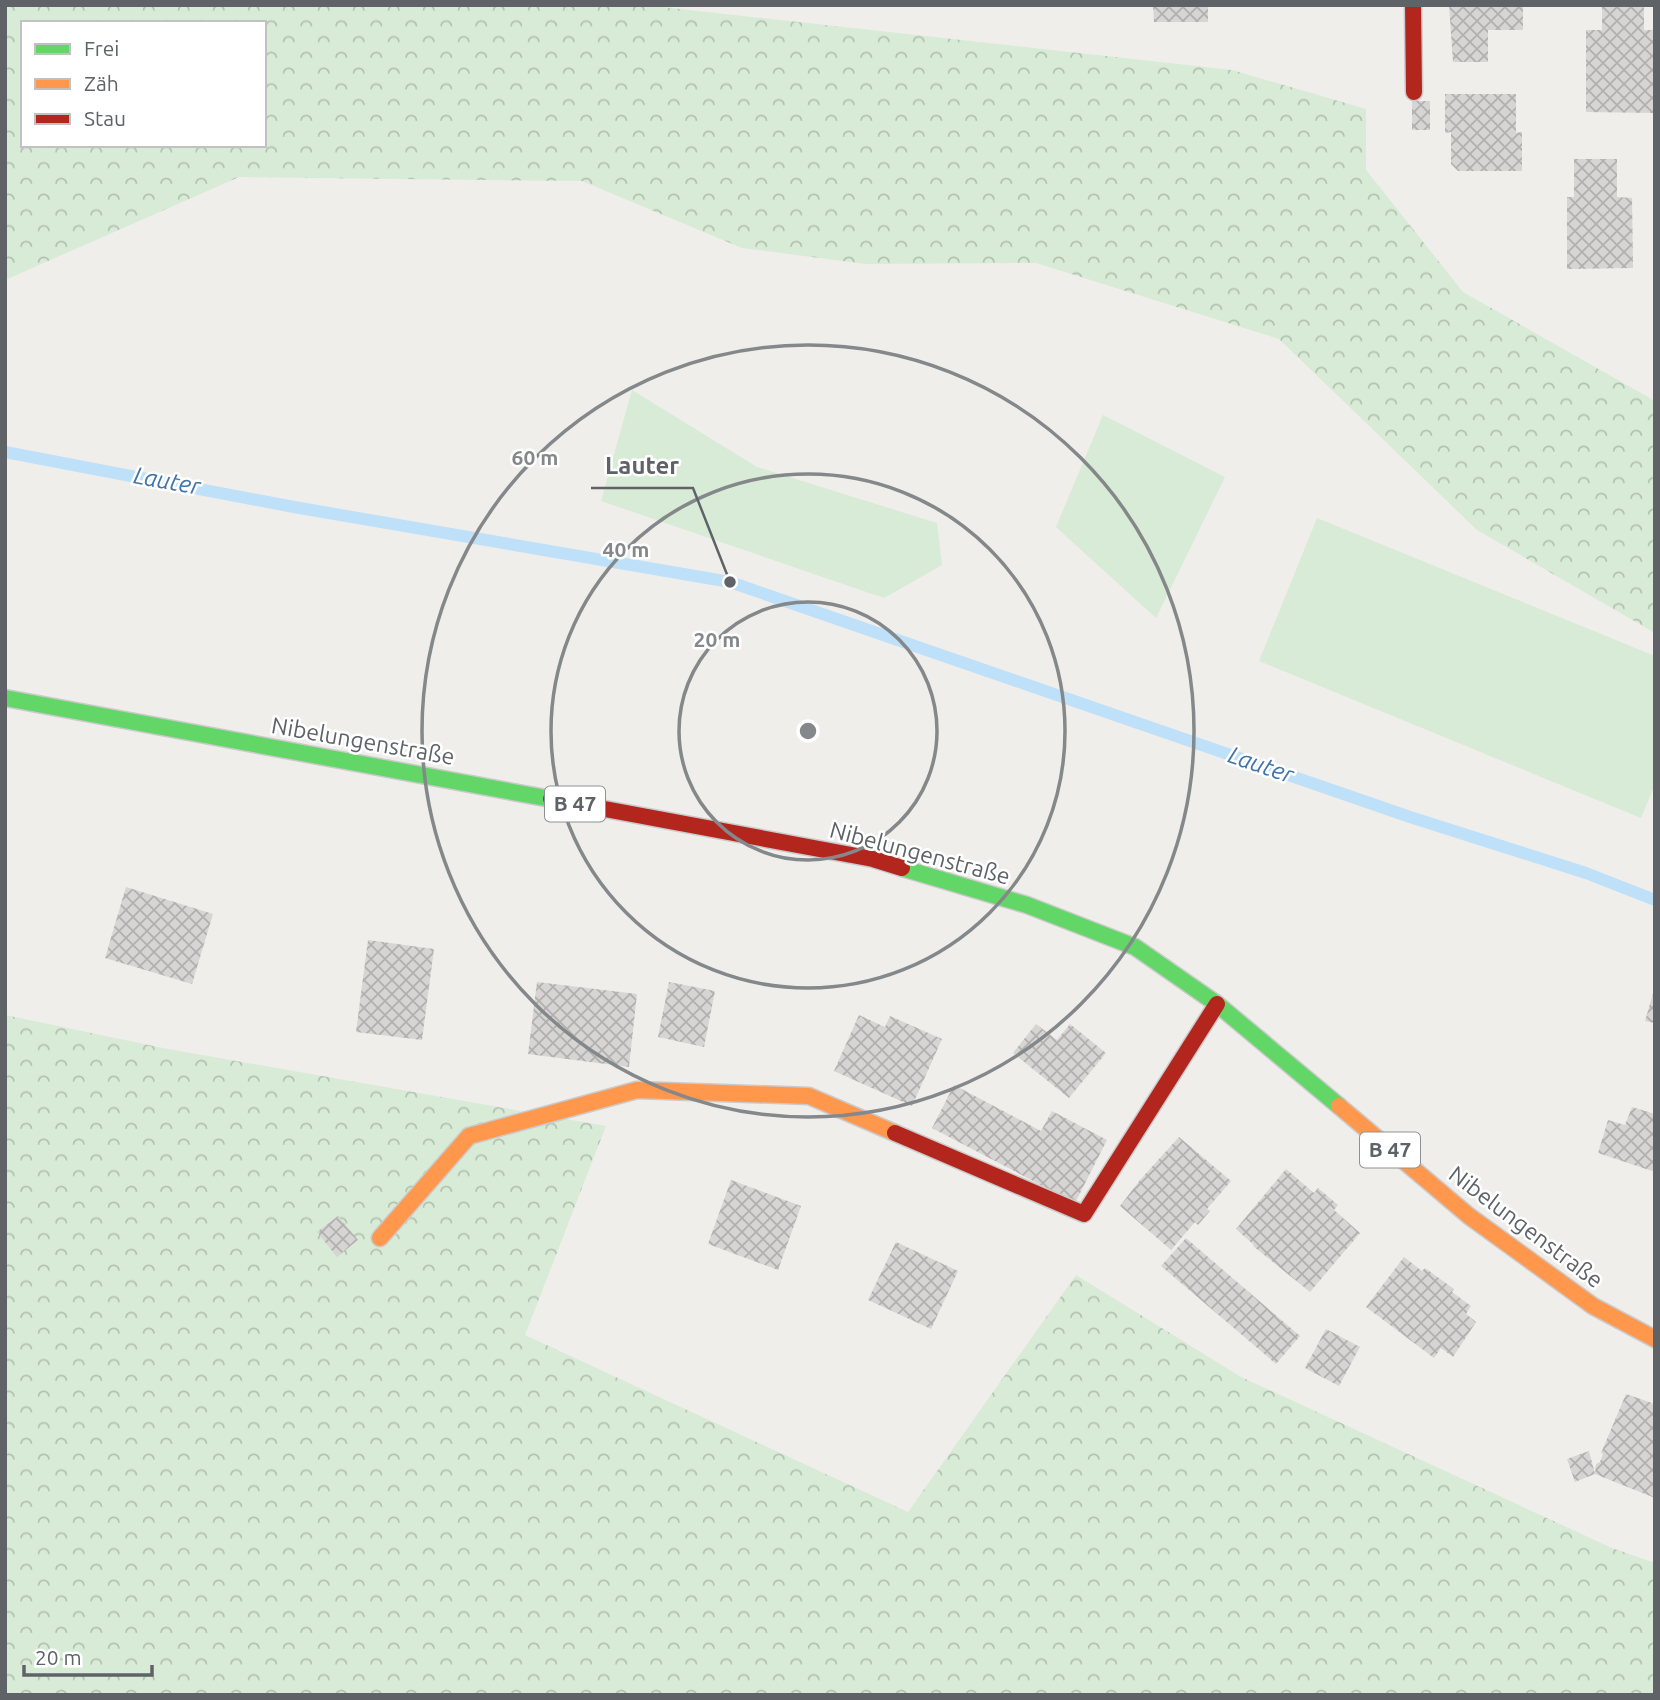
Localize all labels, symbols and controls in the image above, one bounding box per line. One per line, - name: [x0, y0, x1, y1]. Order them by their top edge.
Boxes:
- legend: [21, 21, 266, 147]
- text: Frei: [84, 36, 119, 60]
- text: Zäh: [84, 71, 119, 95]
- text: Stau: [84, 106, 126, 130]
- callout: Lauter: [591, 443, 693, 488]
- text: 60 m: [512, 445, 558, 469]
- text: Lauter: [605, 452, 679, 479]
- water label: Lauter: [132, 461, 203, 500]
- text: 40 m: [603, 537, 649, 561]
- text: 20 m: [694, 627, 740, 651]
- street label: Nibelungenstraße: [270, 712, 457, 769]
- centre of rings: [796, 719, 820, 743]
- water label: Lauter: [1225, 741, 1298, 789]
- road number: B 47: [545, 786, 605, 822]
- street label: Nibelungenstraße: [827, 816, 1013, 889]
- road number: B 47: [1360, 1132, 1420, 1168]
- street label: Nibelungenstraße: [1445, 1161, 1608, 1292]
- scale bar: [24, 1634, 152, 1678]
- text: 20 m: [35, 1645, 82, 1669]

